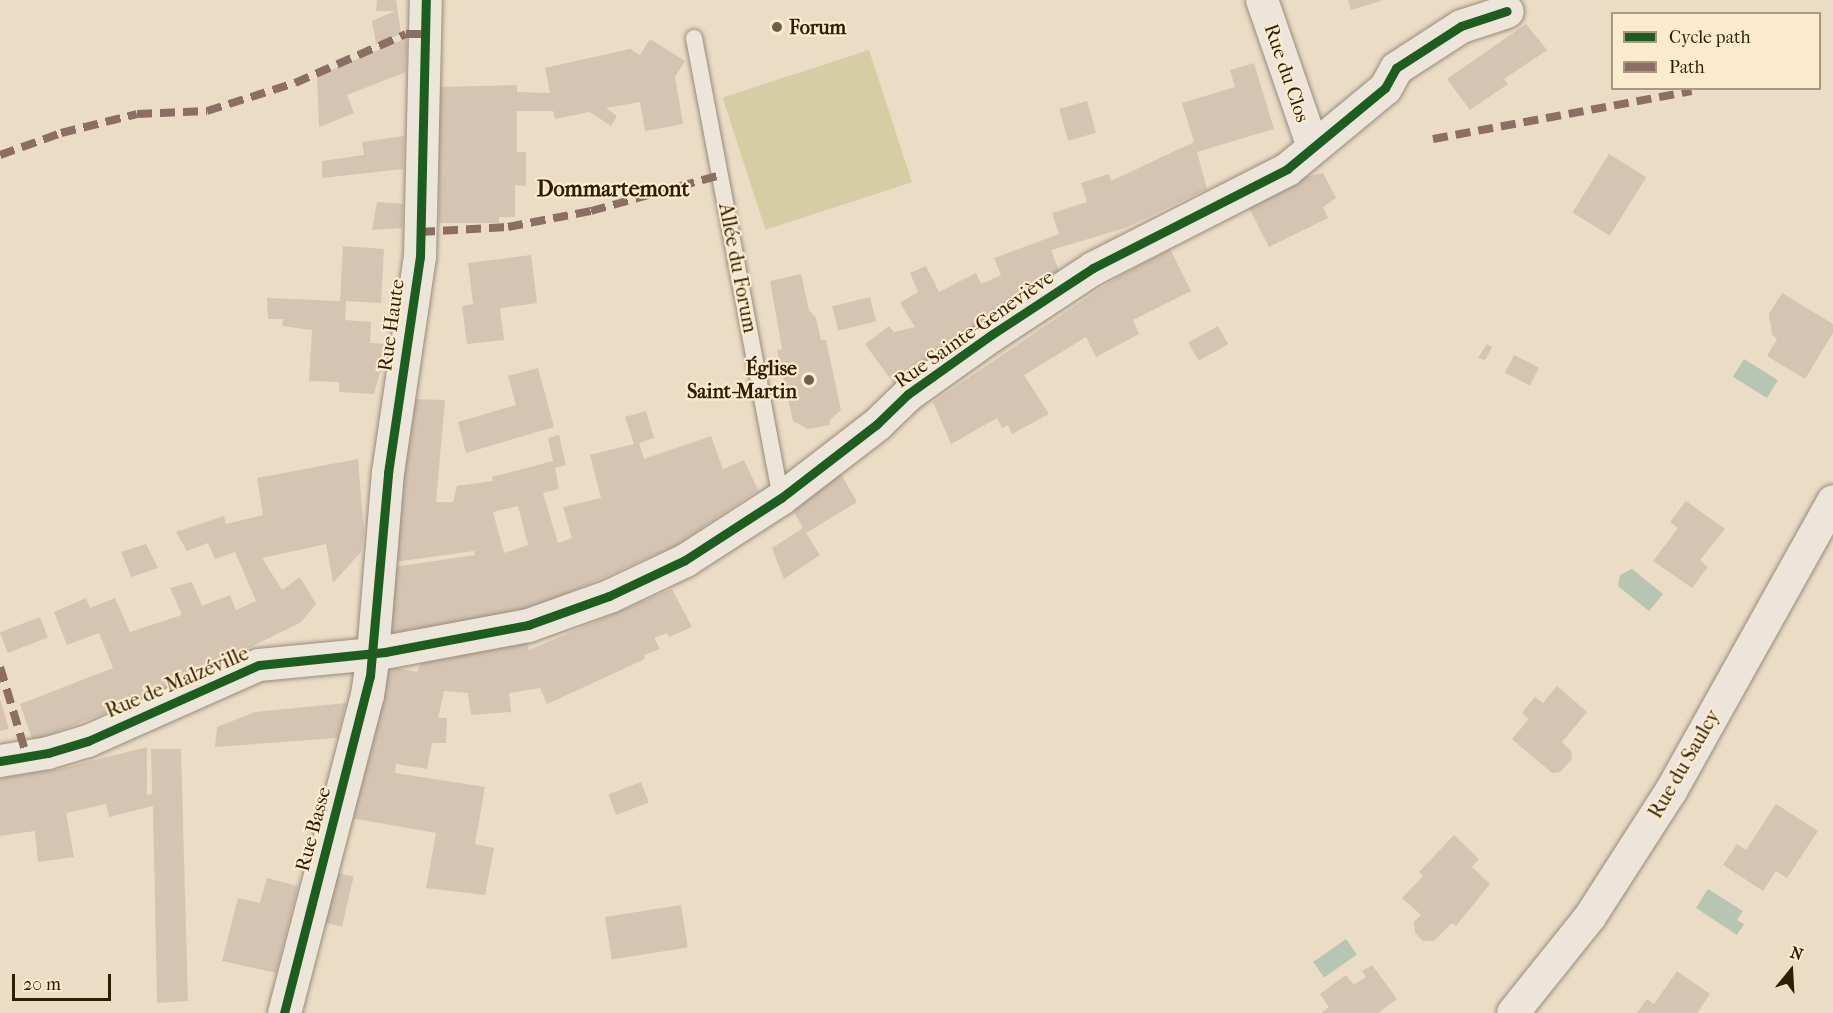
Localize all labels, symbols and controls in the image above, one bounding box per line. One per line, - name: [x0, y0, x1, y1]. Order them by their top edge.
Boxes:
- legend: [1611, 12, 1821, 90]
- place label: Forum: [789, 15, 846, 39]
- marker: Forum: [770, 20, 784, 34]
- street label: Rue du Clos: [1259, 21, 1315, 125]
- text: Cycle path: [1669, 27, 1750, 48]
- text: Path: [1669, 57, 1705, 78]
- district label: Dommartemont: [537, 177, 689, 203]
- street label: Allée du Forum: [714, 201, 762, 335]
- street label: Rue Sainte-Geneviève: [890, 265, 1058, 393]
- street label: Rue Haute: [373, 277, 409, 373]
- place label: Église Saint-Martin: [687, 356, 797, 403]
- marker: Église Saint-Martin: [802, 373, 816, 387]
- street label: Rue de Malzéville: [102, 641, 252, 723]
- street label: Rue du Saulcy: [1643, 705, 1725, 823]
- street label: Rue Basse: [290, 784, 336, 874]
- north arrow: [1761, 941, 1821, 1001]
- text: N: [1788, 942, 1805, 964]
- scale bar: [15, 962, 114, 1000]
- text: 20 m: [23, 974, 61, 995]

